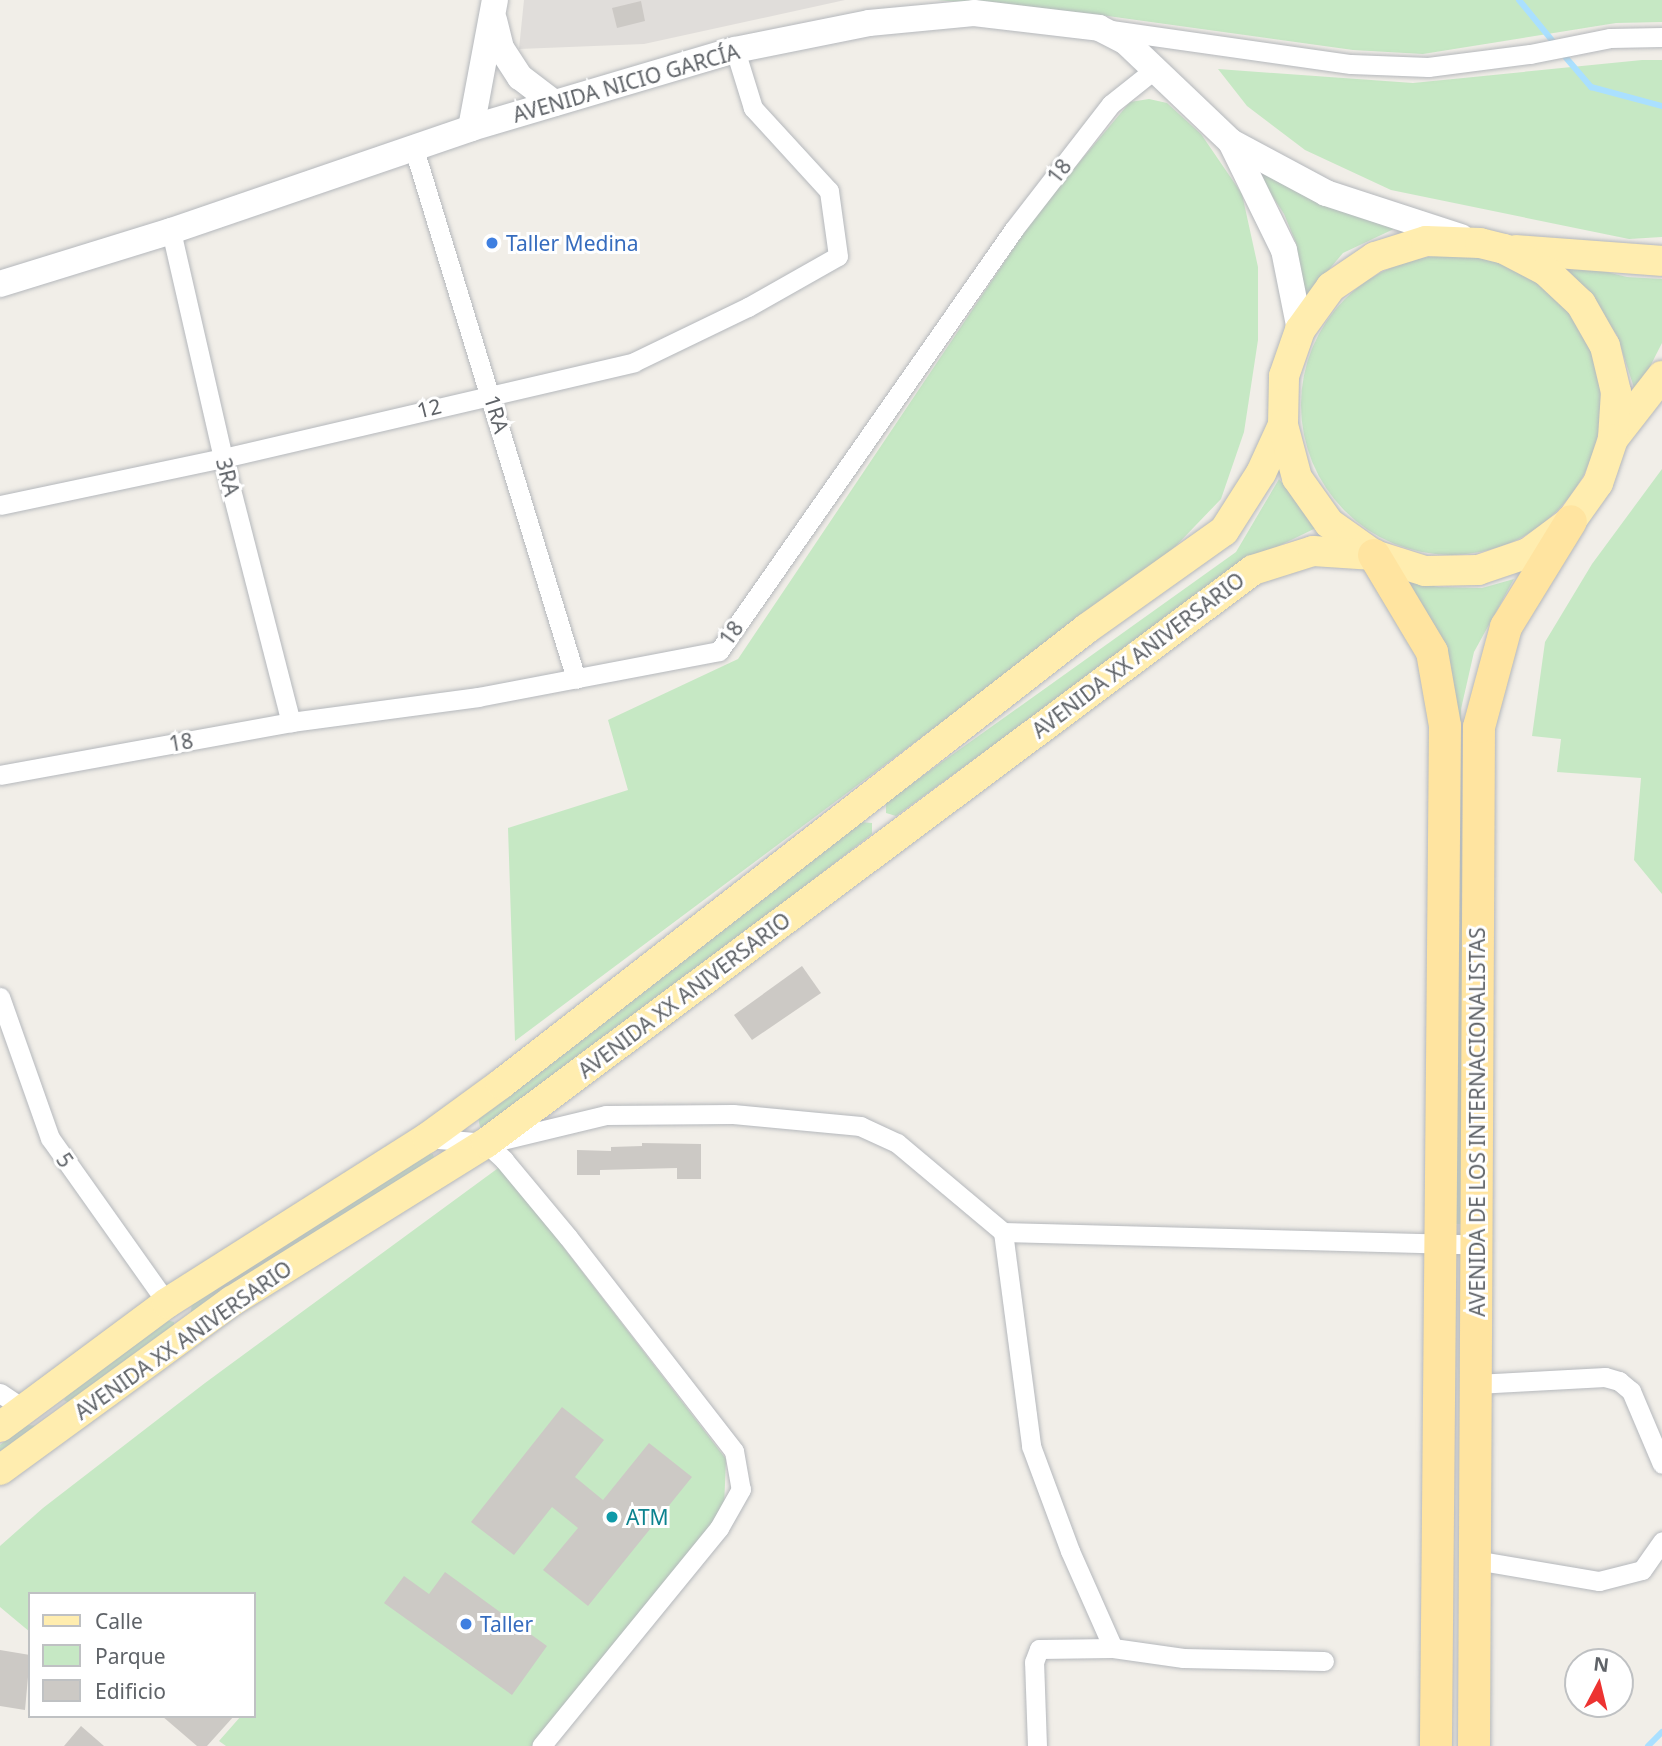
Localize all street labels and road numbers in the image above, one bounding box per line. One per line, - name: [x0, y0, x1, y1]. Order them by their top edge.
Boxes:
- street label: AVENIDA NICIO GARCÍA: [510, 39, 742, 127]
- street label: 18: [1042, 154, 1076, 188]
- street label: 1RA: [479, 392, 515, 436]
- street label: 12: [414, 393, 444, 423]
- street label: 3RA: [211, 455, 245, 499]
- street label: AVENIDA XX ANIVERSARIO: [1027, 567, 1249, 743]
- street label: 18: [714, 616, 748, 650]
- street label: 18: [167, 728, 195, 756]
- street label: AVENIDA XX ANIVERSARIO: [573, 907, 795, 1083]
- street label: AVENIDA DE LOS INTERNACIONALISTAS: [1464, 927, 1490, 1317]
- street label: 5: [51, 1148, 79, 1172]
- street label: AVENIDA XX ANIVERSARIO: [70, 1255, 296, 1425]

